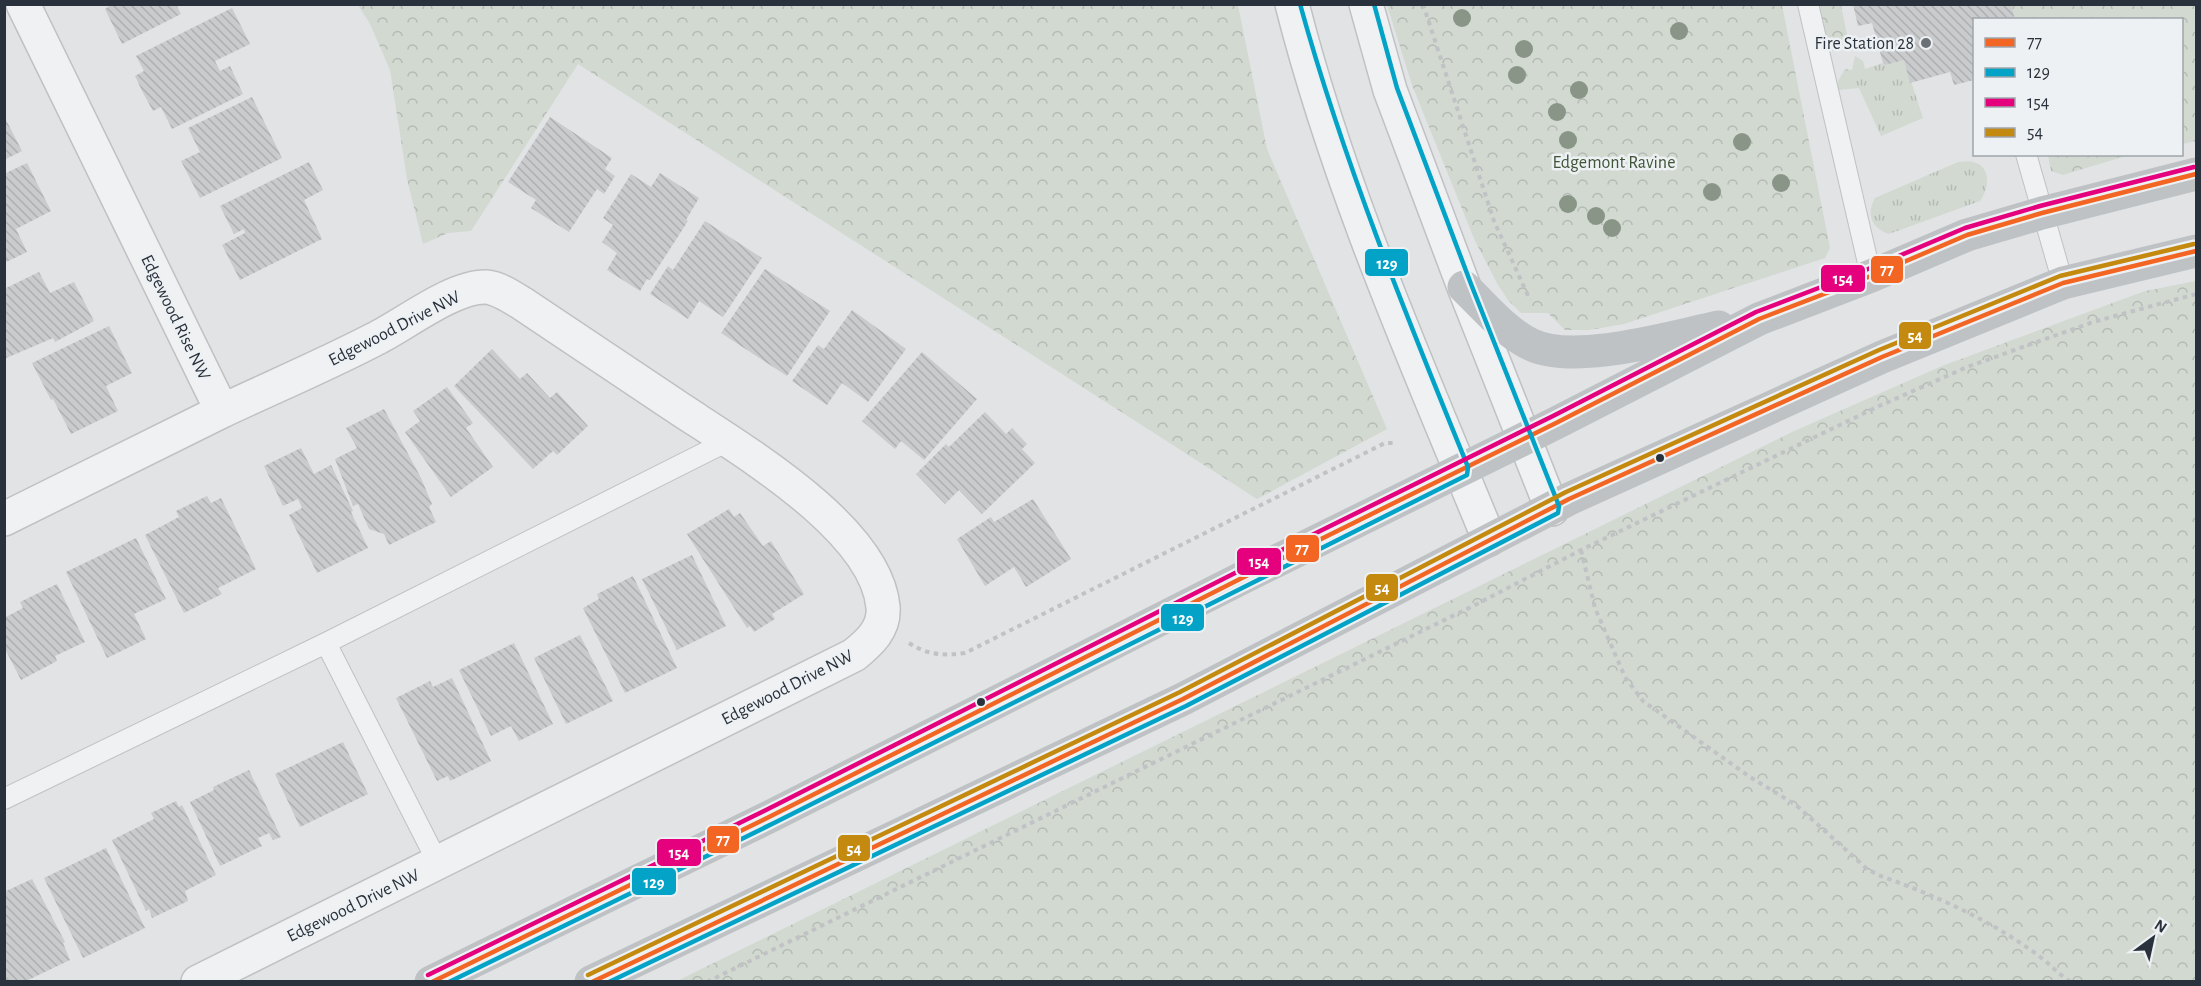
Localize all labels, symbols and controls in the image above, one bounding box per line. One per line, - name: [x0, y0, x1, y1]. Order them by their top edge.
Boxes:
- legend: [1973, 18, 2183, 156]
- text: 77: [2027, 34, 2042, 52]
- place label: Fire Station 28: [1814, 35, 1914, 53]
- marker: Fire Station 28: [1919, 36, 1933, 50]
- text: 129: [2027, 64, 2050, 82]
- text: 154: [2027, 94, 2050, 112]
- text: 54: [2027, 124, 2044, 142]
- park label: Edgemont Ravine: [1553, 154, 1675, 172]
- line badge: 129: [1364, 248, 1409, 277]
- street label: Edgewood Rise NW: [137, 252, 213, 383]
- line badge: 77: [1870, 255, 1904, 284]
- text: 129: [1376, 256, 1398, 272]
- text: 77: [1880, 262, 1894, 278]
- line badge: 154: [1820, 264, 1866, 293]
- text: 154: [1833, 271, 1853, 287]
- street label: Edgewood Drive NW: [326, 288, 463, 370]
- line badge: 54: [1898, 321, 1932, 350]
- text: 54: [1908, 328, 1922, 344]
- unlabelled marker: [1654, 452, 1666, 464]
- line badge: 77: [1285, 534, 1320, 563]
- text: 77: [1295, 541, 1309, 557]
- line badge: 154: [1236, 547, 1282, 576]
- text: 154: [1249, 554, 1269, 570]
- line badge: 54: [1365, 573, 1399, 602]
- text: 54: [1375, 580, 1389, 596]
- line badge: 129: [1160, 603, 1205, 632]
- text: 129: [1172, 611, 1194, 627]
- street label: Edgewood Drive NW: [719, 647, 856, 729]
- unlabelled marker: [975, 696, 987, 708]
- line badge: 77: [706, 825, 740, 854]
- text: 77: [716, 832, 730, 848]
- line badge: 54: [837, 834, 871, 862]
- line badge: 154: [656, 838, 702, 867]
- text: 54: [847, 841, 861, 857]
- text: 154: [669, 845, 689, 861]
- street label: Edgewood Drive NW: [284, 866, 423, 946]
- line badge: 129: [631, 867, 677, 896]
- text: 129: [643, 875, 665, 891]
- north arrow: [2123, 908, 2183, 968]
- text: N: [2152, 917, 2170, 936]

